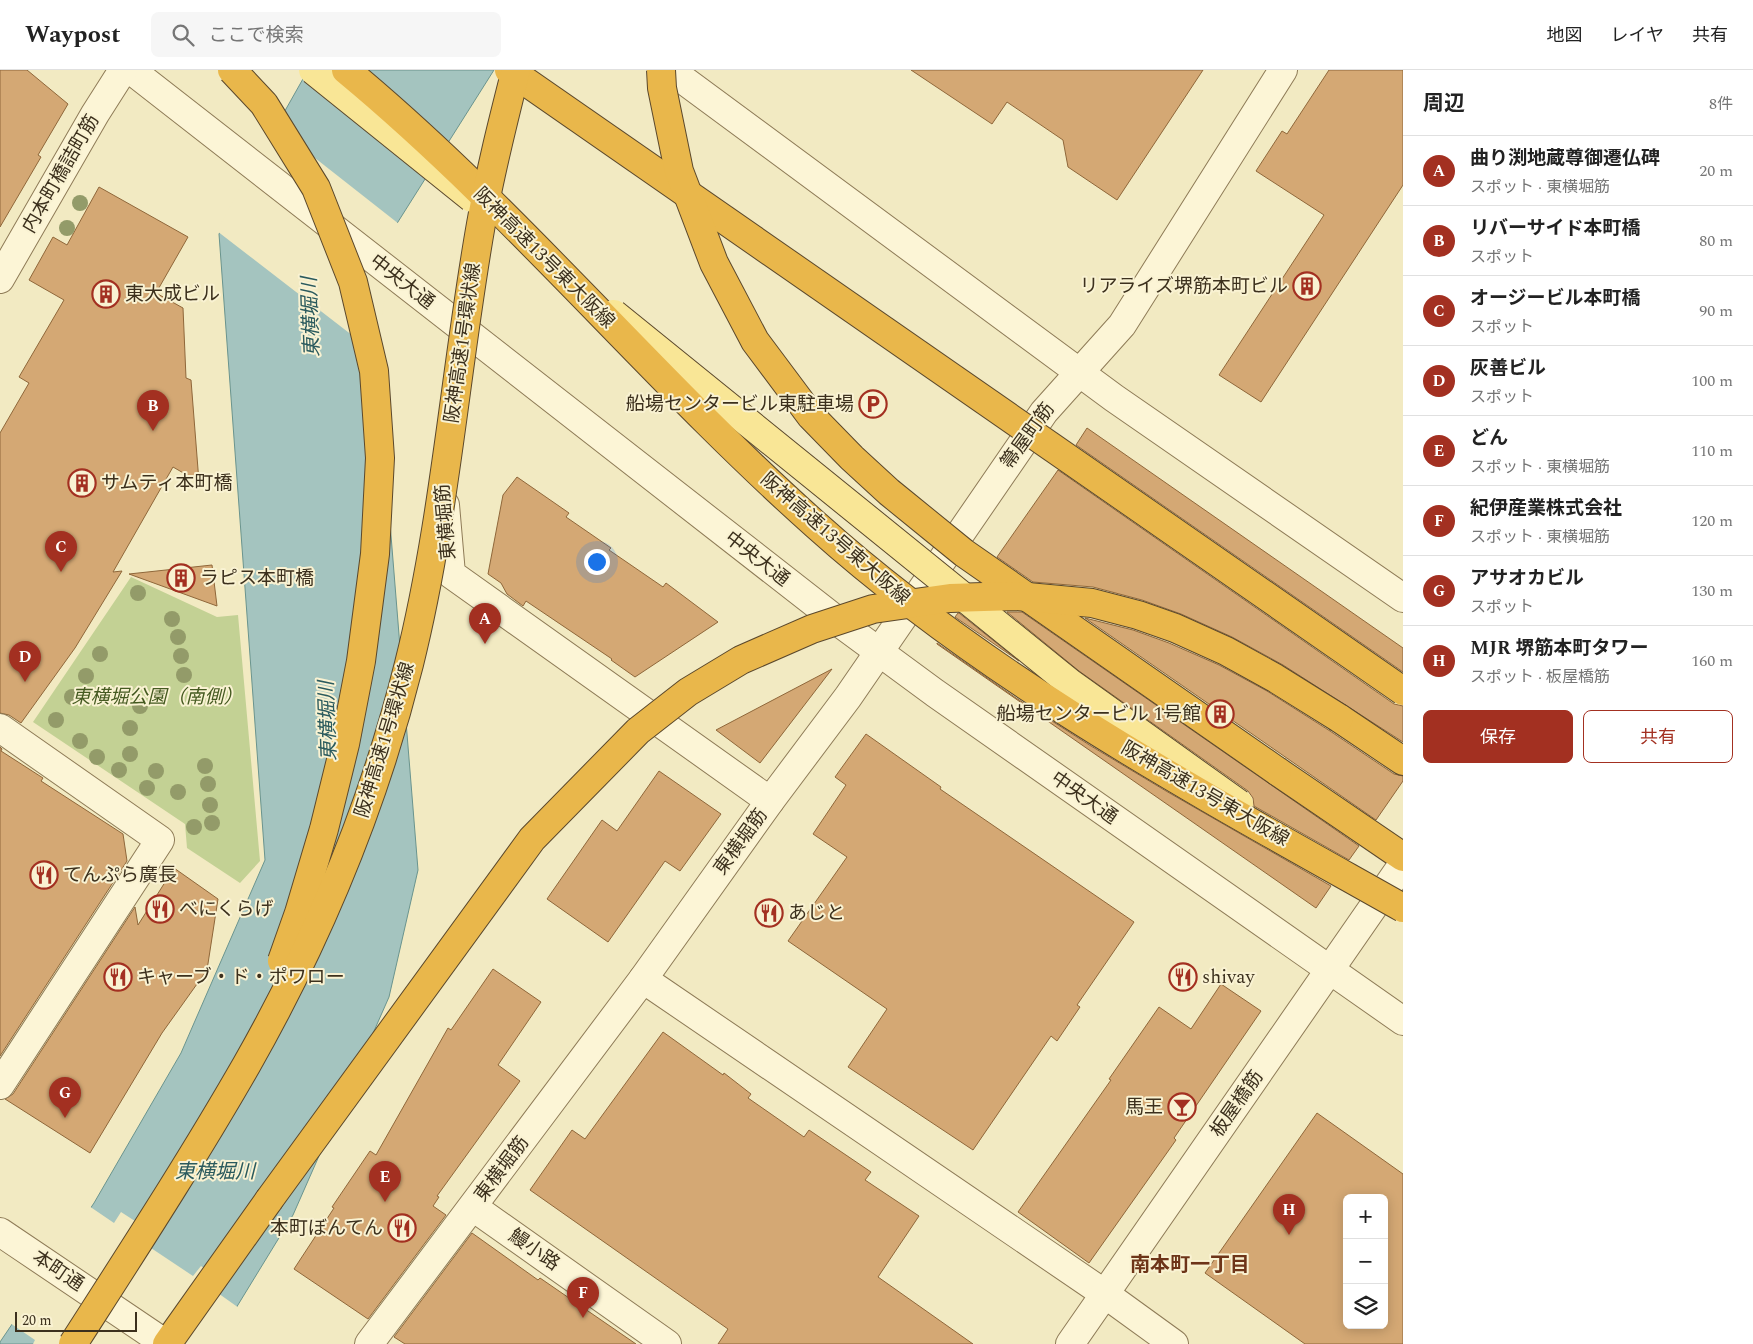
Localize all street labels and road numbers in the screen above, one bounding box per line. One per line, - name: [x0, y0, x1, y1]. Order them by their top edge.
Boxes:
- street label: 内本町橋詰町筋: [15, 109, 107, 239]
- street label: 阪神高速13号東大阪線: [467, 181, 621, 335]
- street label: 中央大通: [363, 247, 441, 317]
- street label: 阪神高速1号環状線: [437, 261, 489, 425]
- street label: 箒屋町筋: [994, 397, 1062, 475]
- street label: 阪神高速13号東大阪線: [754, 466, 916, 612]
- street label: 東横堀筋: [428, 483, 464, 561]
- street label: 中央大通: [718, 524, 796, 594]
- street label: 阪神高速1号環状線: [348, 659, 422, 821]
- street label: 阪神高速13号東大阪線: [1115, 734, 1295, 854]
- street label: 中央大通: [1045, 764, 1123, 832]
- street label: 東横堀筋: [707, 803, 775, 881]
- street label: 板屋橋筋: [1203, 1065, 1271, 1143]
- street label: 東横堀筋: [468, 1130, 536, 1208]
- street label: 鰻小路: [502, 1222, 566, 1278]
- street label: 本町通: [26, 1243, 90, 1299]

